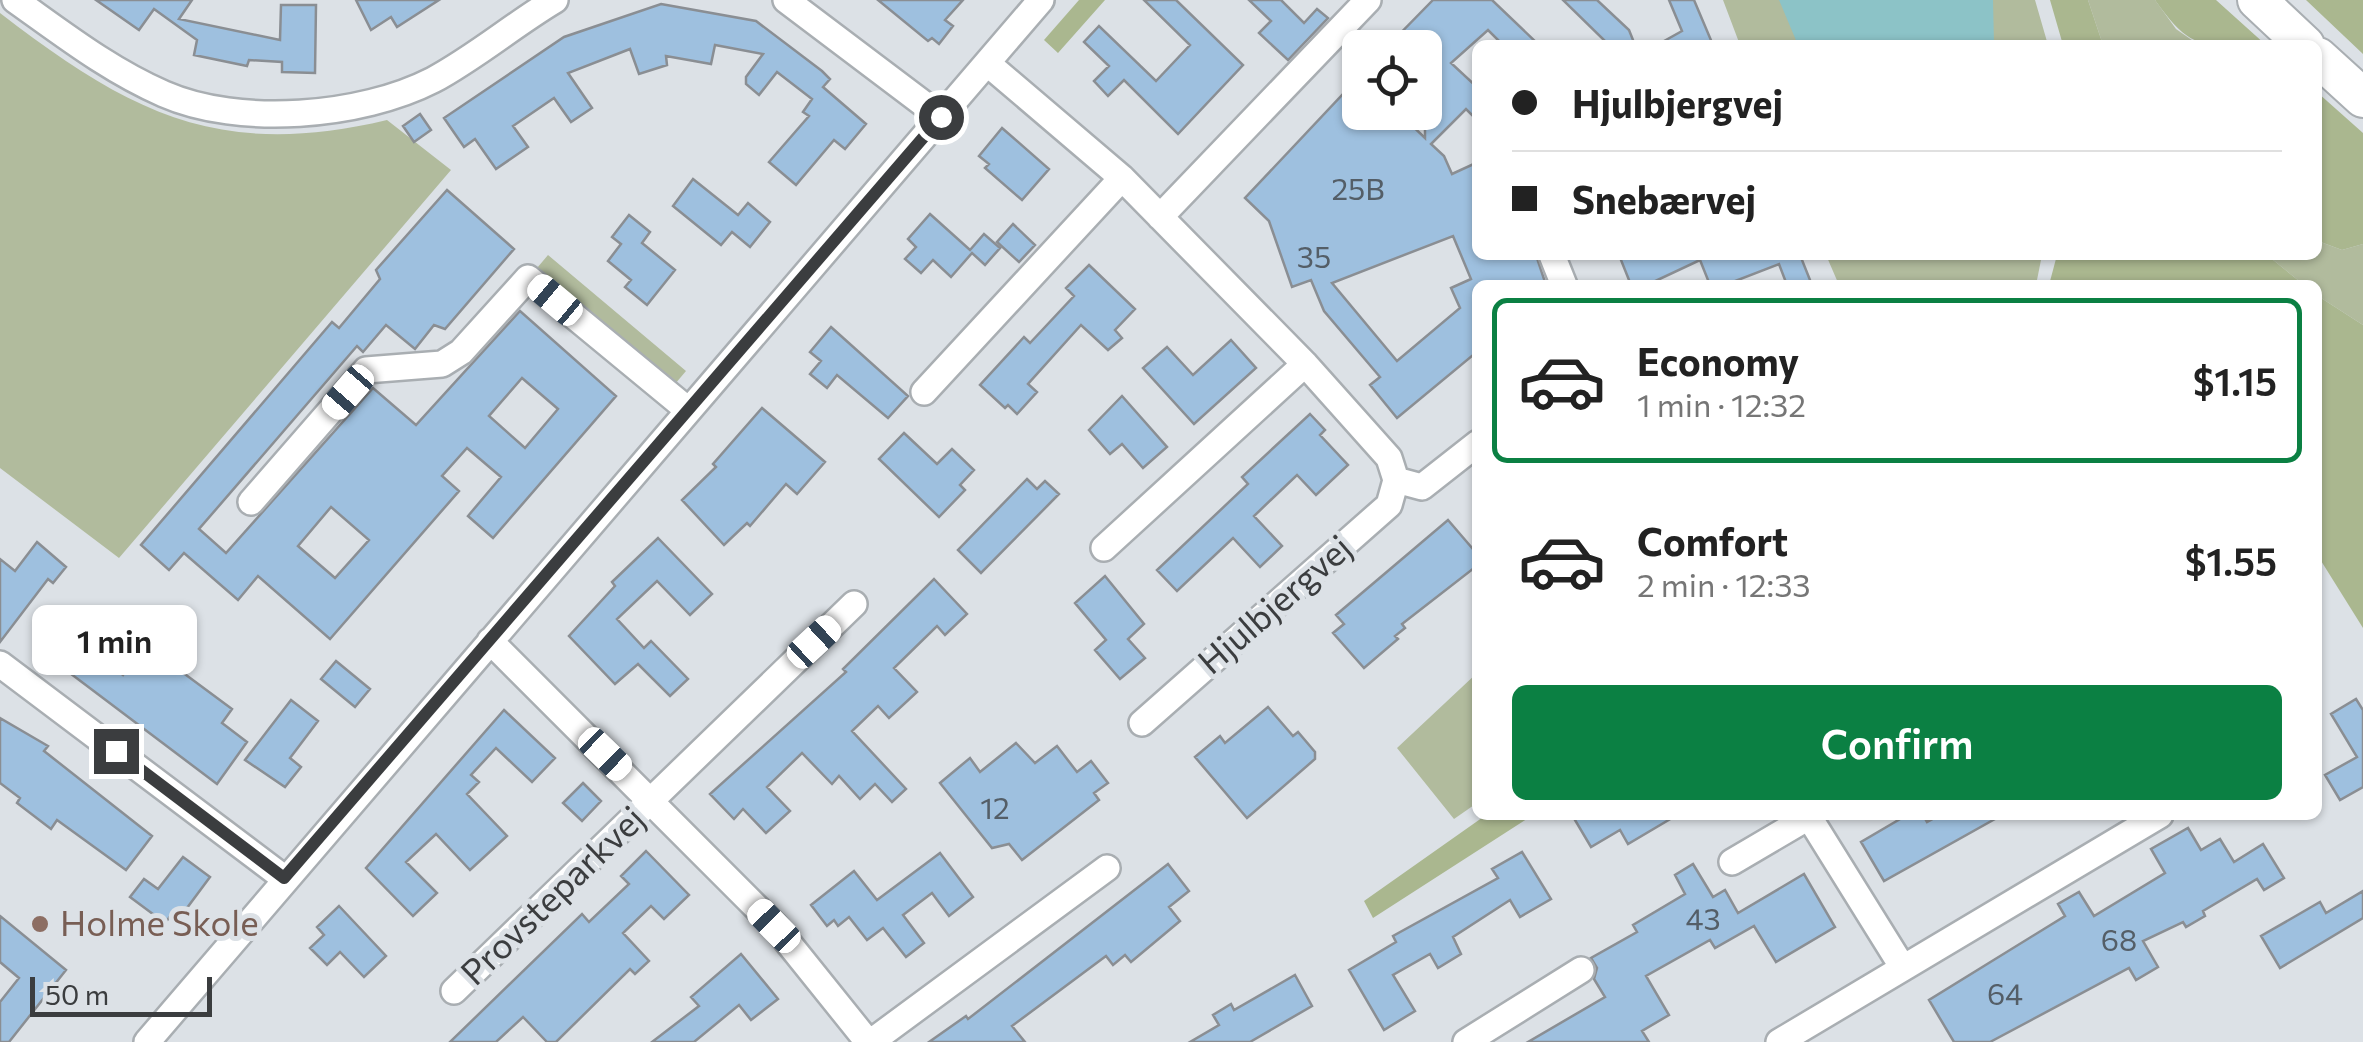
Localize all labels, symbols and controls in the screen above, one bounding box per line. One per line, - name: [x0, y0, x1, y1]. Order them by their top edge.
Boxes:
- map controls: [1342, 30, 1442, 130]
- button: locate: [1342, 30, 1442, 130]
- text: Hjulbjergvej: [1572, 79, 1783, 126]
- route start: [919, 95, 964, 140]
- house number: 25B: [1331, 169, 1385, 206]
- text: Snebærvej: [1572, 175, 1756, 222]
- house number: 35: [1297, 237, 1331, 274]
- car: [522, 269, 588, 331]
- icon: car: [1517, 336, 1607, 426]
- text: Economy: [1637, 337, 1799, 384]
- text: $1.15: [2193, 357, 2277, 404]
- car: [317, 360, 379, 424]
- text: 1 min · 12:32: [1637, 384, 1806, 424]
- icon: car: [1517, 516, 1607, 606]
- text: Comfort: [1637, 517, 1788, 564]
- street label: Hjulbjergvej: [1188, 525, 1359, 681]
- text: $1.55: [2185, 537, 2277, 584]
- text: 2 min · 12:33: [1637, 564, 1811, 604]
- callout: 1 min: [34, 606, 198, 676]
- car: [782, 611, 846, 673]
- text: 1 min: [77, 620, 152, 660]
- button: Confirm: [1512, 685, 2282, 800]
- car: [573, 722, 637, 786]
- route end: [94, 729, 139, 774]
- house number: 12: [980, 788, 1010, 825]
- street label: Provsteparkvej: [451, 796, 652, 992]
- car: [742, 894, 806, 958]
- house number: 43: [1685, 899, 1721, 936]
- place label: Holme Skole: [60, 900, 259, 943]
- marker: Holme Skole: [29, 913, 51, 935]
- house number: 68: [2101, 920, 2137, 957]
- scale bar: [30, 972, 212, 1016]
- house number: 64: [1987, 974, 2023, 1011]
- text: 50 m: [45, 977, 109, 1011]

